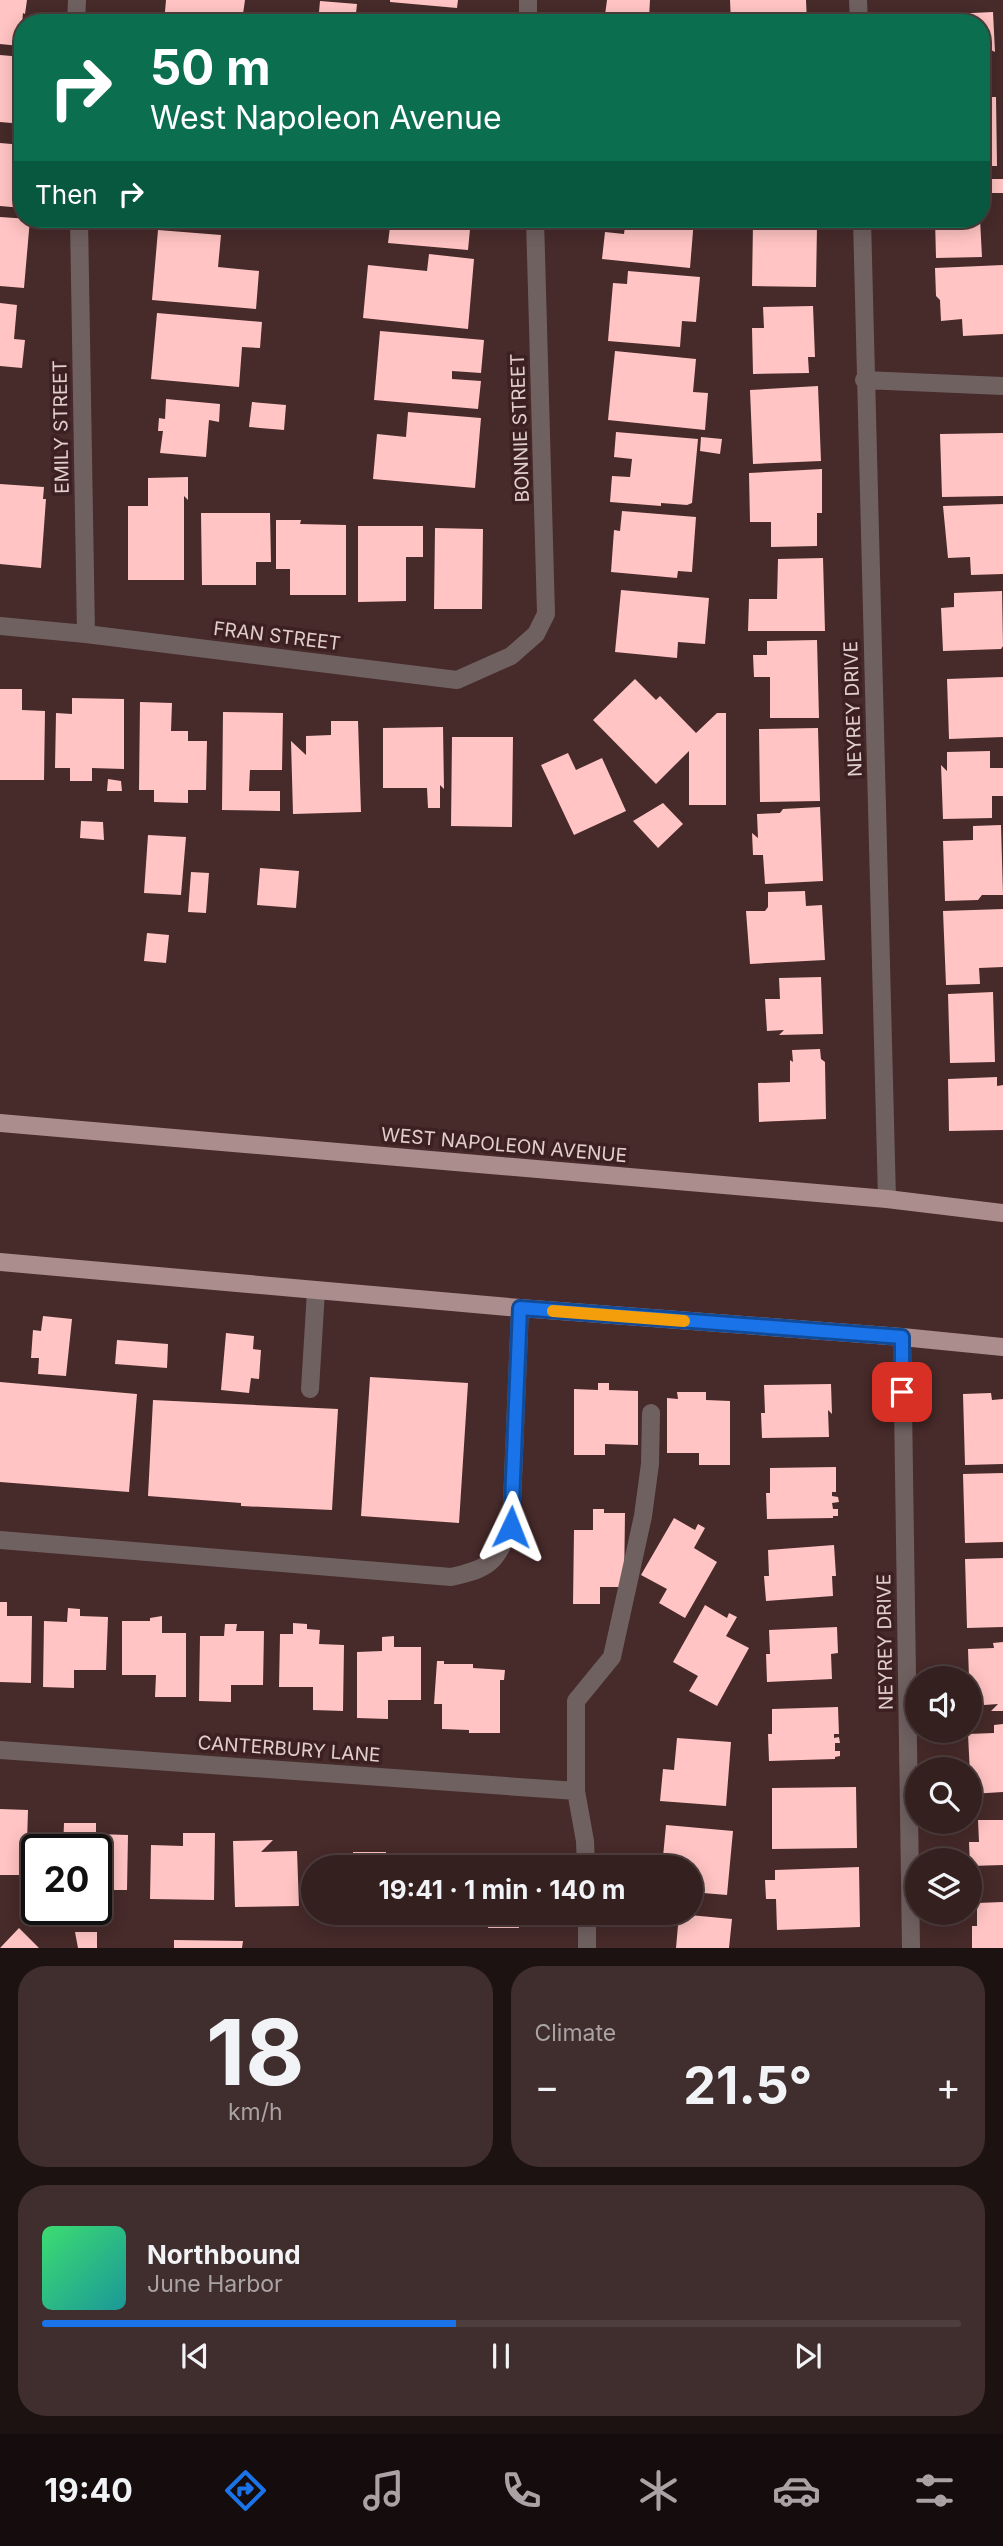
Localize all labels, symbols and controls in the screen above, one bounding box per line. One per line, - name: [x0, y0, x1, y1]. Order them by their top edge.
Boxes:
- text: 50 m: [150, 38, 271, 97]
- icon: right: [35, 42, 126, 133]
- text: West Napoleon Avenue: [150, 98, 502, 137]
- icon: right: [112, 175, 150, 213]
- text: Then: [35, 179, 98, 210]
- street label: BONNIE STREET: [506, 353, 534, 503]
- street label: EMILY STREET: [48, 360, 74, 494]
- street label: FRAN STREET: [212, 617, 342, 655]
- street label: NEYREY DRIVE: [839, 641, 867, 777]
- street label: WEST NAPOLEON AVENUE: [380, 1123, 628, 1167]
- pin: [872, 1362, 932, 1422]
- icon: arrive: [883, 1373, 921, 1411]
- position arrow: [474, 1490, 548, 1564]
- street label: NEYREY DRIVE: [872, 1574, 898, 1710]
- map controls: [905, 1666, 982, 1925]
- button: sound: [905, 1666, 982, 1743]
- street label: CANTERBURY LANE: [197, 1731, 381, 1767]
- button: search: [905, 1757, 982, 1834]
- speed limit sign: 20: [21, 1834, 112, 1925]
- button: layers: [905, 1848, 982, 1925]
- text: 19:41 · 1 min · 140 m: [378, 1874, 626, 1905]
- text: 18: [206, 1997, 304, 2107]
- text: Climate: [535, 2019, 616, 2047]
- text: 21.5°: [683, 2054, 812, 2117]
- text: −: [535, 2063, 560, 2109]
- text: +: [936, 2063, 961, 2109]
- text: km/h: [228, 2098, 283, 2126]
- text: Northbound: [147, 2239, 301, 2270]
- text: June Harbor: [147, 2270, 283, 2298]
- icon: previous: [176, 2337, 214, 2375]
- icon: pause: [482, 2337, 520, 2375]
- icon: next: [789, 2337, 827, 2375]
- icon: directions: [221, 2466, 270, 2515]
- icon: music: [359, 2466, 408, 2515]
- icon: phone: [497, 2466, 546, 2515]
- icon: climate: [634, 2466, 683, 2515]
- icon: car: [772, 2466, 821, 2515]
- icon: filters: [910, 2466, 959, 2515]
- text: 19:40: [44, 2471, 133, 2510]

